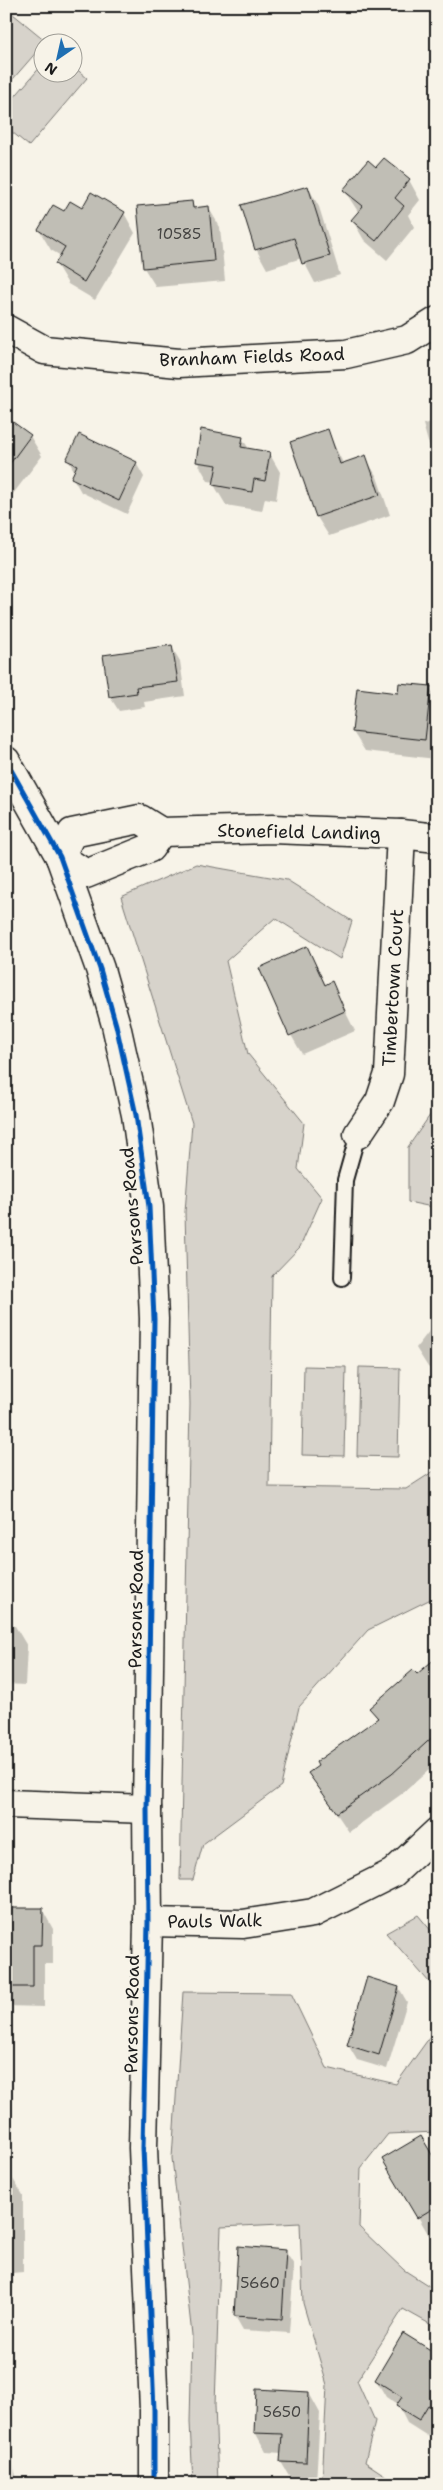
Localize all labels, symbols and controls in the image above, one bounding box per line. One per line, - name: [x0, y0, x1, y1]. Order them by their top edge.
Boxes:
- north arrow: [32, 32, 82, 82]
- text: N: [41, 58, 60, 79]
- house number: 10585: [157, 224, 201, 244]
- street label: Branham Fields Road: [159, 342, 345, 372]
- street label: Stonefield Landing: [217, 819, 381, 845]
- street label: Timbertown Court: [377, 908, 409, 1067]
- street label: Parsons Road: [115, 1146, 149, 1266]
- street label: Parsons Road: [123, 1549, 149, 1669]
- street label: Pauls Walk: [167, 1908, 263, 1934]
- street label: Parsons Road: [119, 1954, 145, 2074]
- house number: 5660: [240, 2273, 280, 2293]
- house number: 5650: [263, 2402, 301, 2422]

